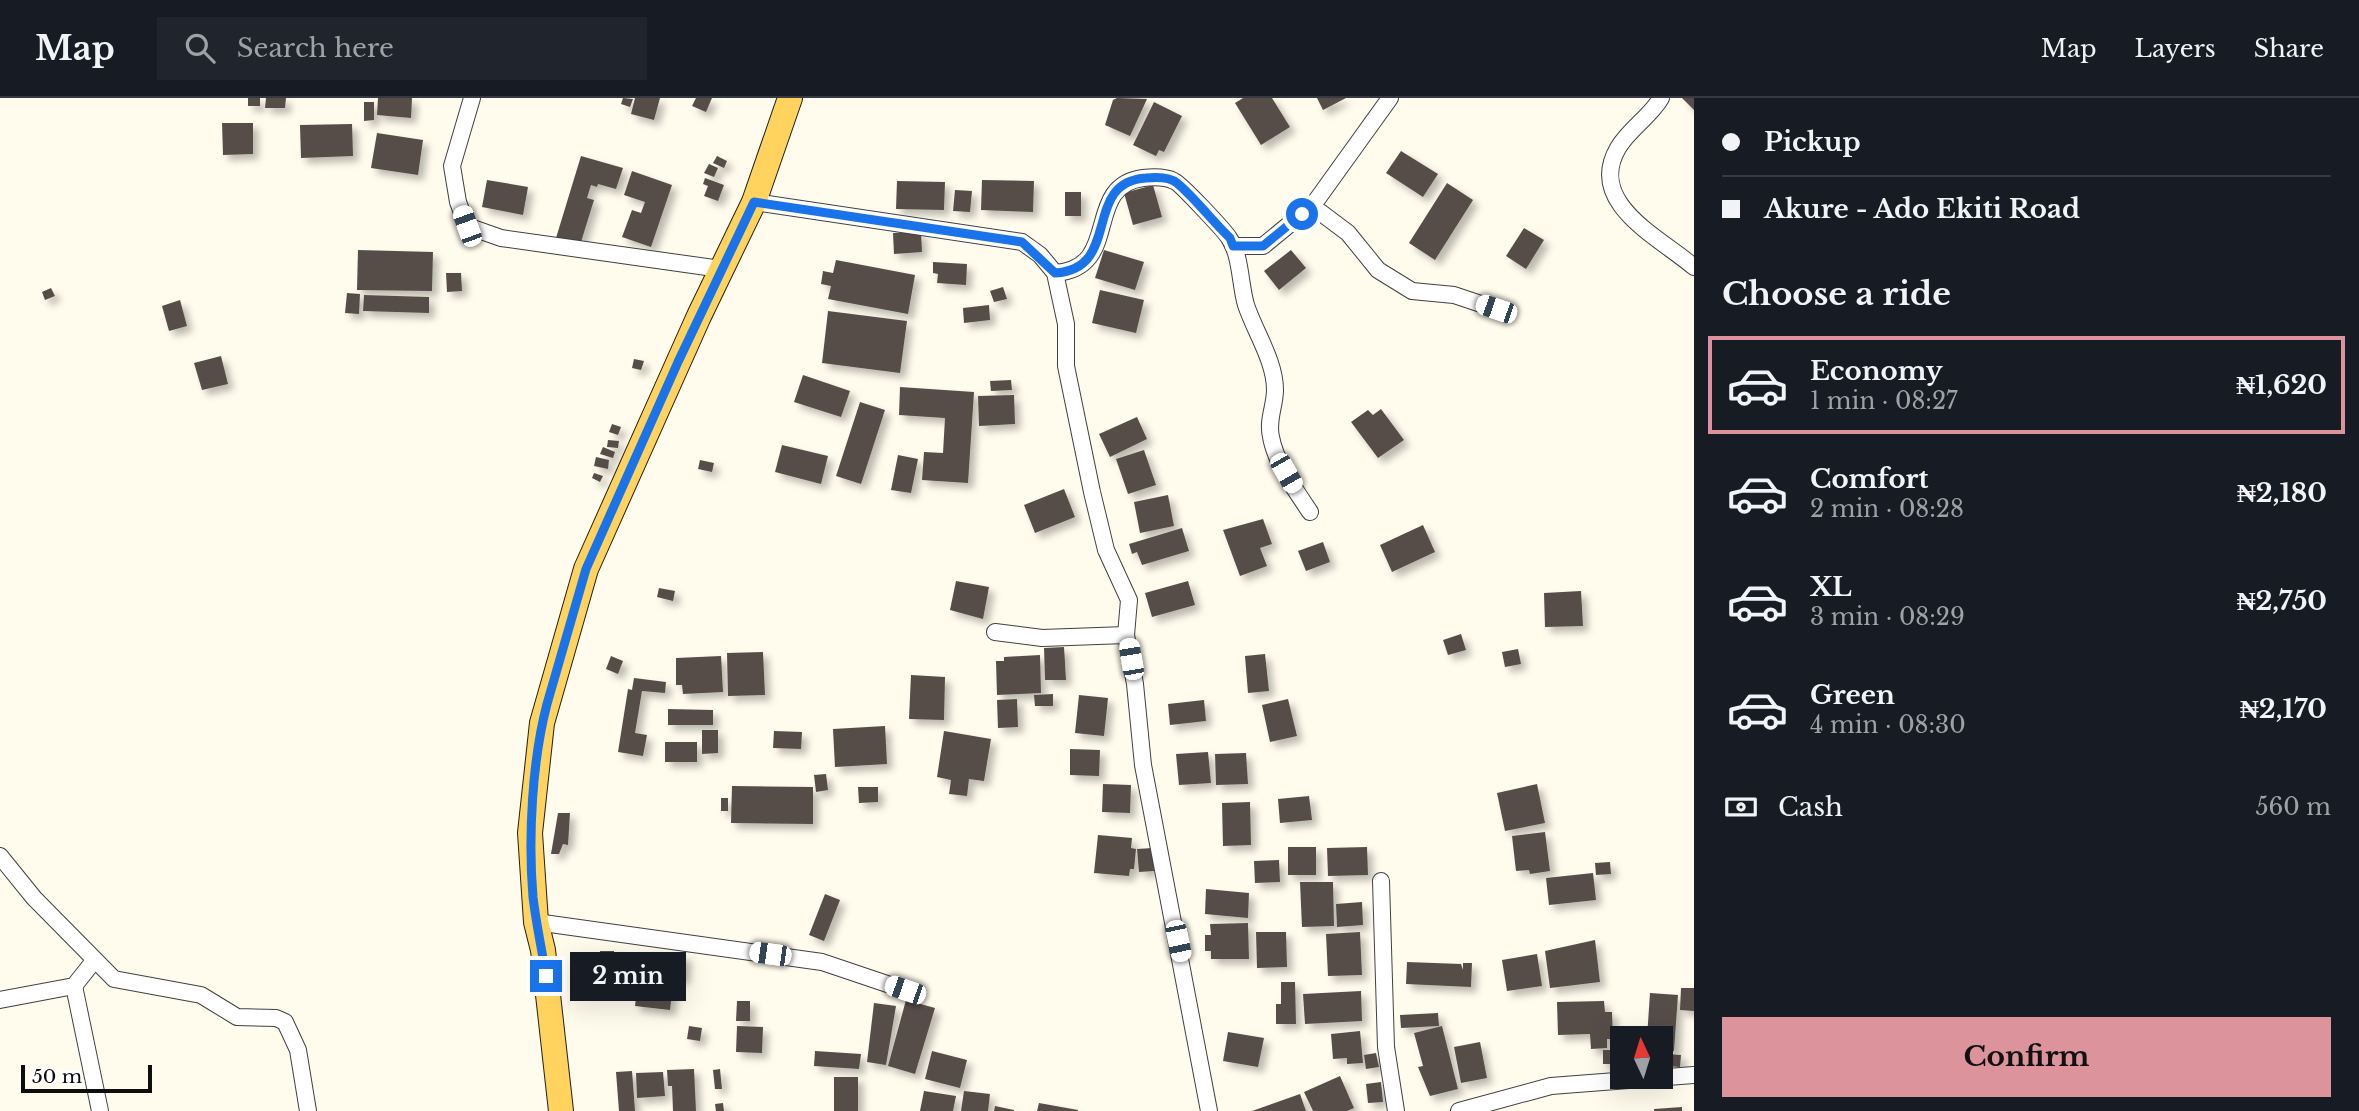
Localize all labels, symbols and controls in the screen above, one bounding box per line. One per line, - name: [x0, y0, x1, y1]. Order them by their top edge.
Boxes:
- search box: [157, 17, 647, 80]
- text: Map: [35, 28, 115, 69]
- icon: search: [181, 29, 219, 67]
- text: Search here: [237, 32, 394, 64]
- text: Map: [2041, 34, 2097, 63]
- text: Layers: [2135, 34, 2216, 63]
- text: Share: [2254, 34, 2324, 63]
- text: Pickup: [1764, 126, 1861, 158]
- text: Akure - Ado Ekiti Road: [1764, 193, 2080, 225]
- route start: [1286, 198, 1318, 230]
- car: [450, 203, 485, 249]
- text: Choose a ride: [1722, 274, 1951, 314]
- car: [1473, 292, 1520, 326]
- icon: car: [1726, 354, 1789, 417]
- text: Economy: [1810, 355, 1943, 387]
- text: ₦1,620: [2236, 369, 2327, 401]
- text: 1 min · 08:27: [1810, 387, 1958, 415]
- car: [1267, 450, 1306, 496]
- icon: car: [1726, 462, 1789, 525]
- text: Comfort: [1810, 463, 1928, 495]
- text: ₦2,180: [2237, 477, 2327, 509]
- text: 2 min · 08:28: [1810, 495, 1964, 523]
- icon: car: [1726, 570, 1789, 633]
- text: XL: [1810, 571, 1852, 603]
- text: ₦2,750: [2237, 585, 2327, 617]
- text: 3 min · 08:29: [1810, 603, 1965, 631]
- car: [1118, 636, 1145, 682]
- icon: car: [1726, 678, 1789, 741]
- text: Green: [1810, 679, 1895, 711]
- text: ₦2,170: [2240, 693, 2327, 725]
- text: 4 min · 08:30: [1810, 711, 1966, 739]
- icon: cash: [1722, 788, 1760, 826]
- text: Cash: [1778, 791, 1843, 823]
- text: 560 m: [2255, 793, 2331, 821]
- car: [1164, 918, 1193, 964]
- car: [748, 941, 793, 967]
- callout: 2 min: [570, 952, 686, 1001]
- route end: [530, 960, 562, 992]
- text: 2 min: [592, 962, 664, 990]
- car: [882, 973, 929, 1007]
- button: Confirm: [1722, 1017, 2331, 1097]
- north arrow: [1610, 1026, 1673, 1088]
- map controls: [1610, 1026, 1673, 1089]
- scale bar: [21, 1062, 152, 1094]
- text: 50 m: [32, 1065, 82, 1088]

